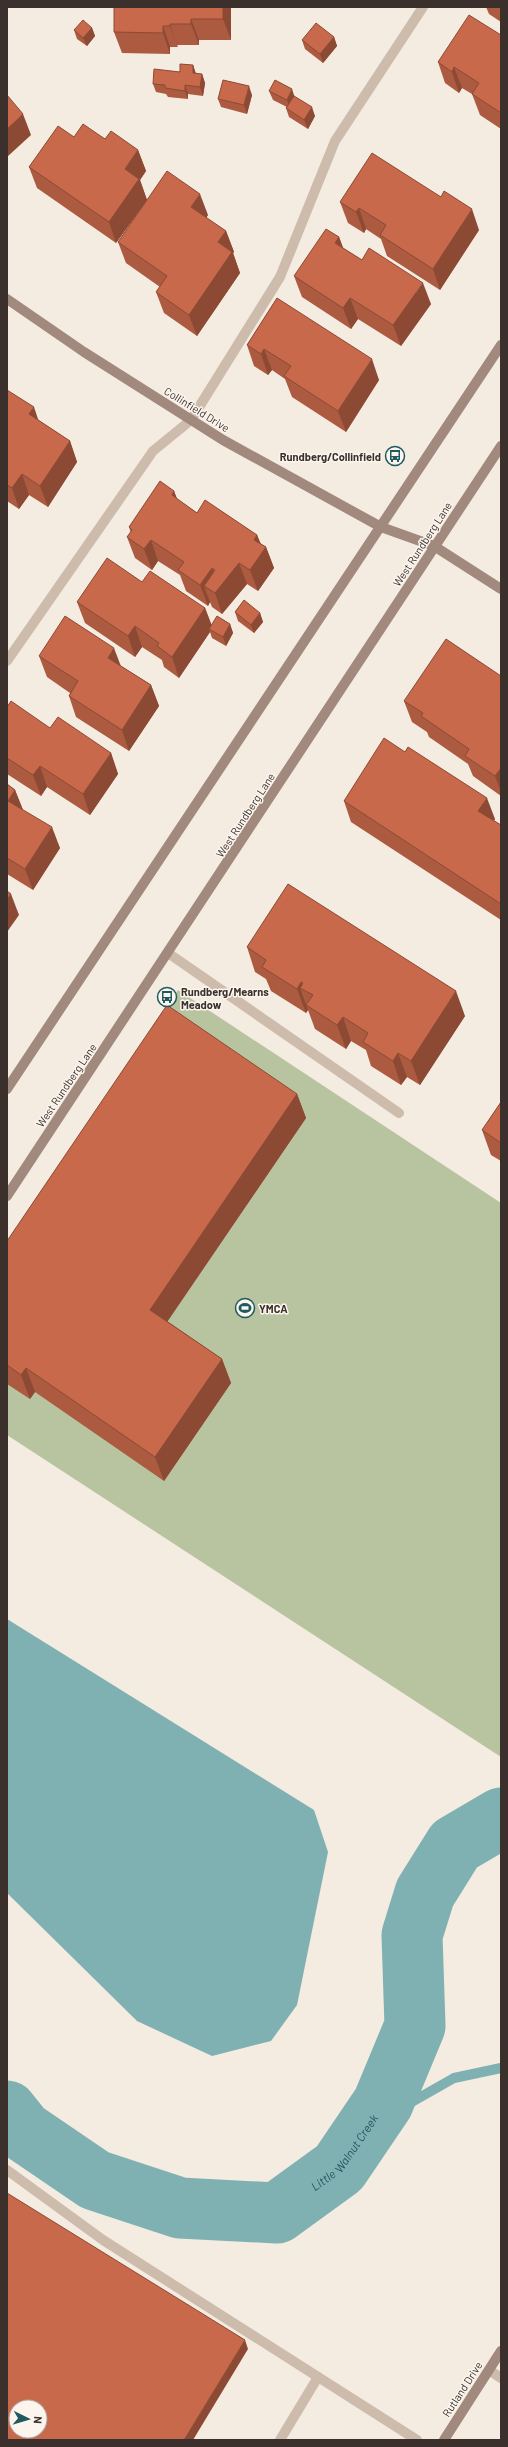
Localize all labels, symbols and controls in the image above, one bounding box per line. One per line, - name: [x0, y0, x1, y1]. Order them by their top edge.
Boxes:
- street label: Collinfield Drive: [162, 384, 232, 434]
- bus stop icon: Rundberg/Collinfield: [384, 445, 406, 467]
- place label: Rundberg/Collinfield: [280, 450, 381, 463]
- street label: West Rundberg Lane: [390, 499, 454, 589]
- street label: West Rundberg Lane: [213, 770, 277, 860]
- place label: Rundberg/Mearns Meadow: [181, 985, 269, 1011]
- bus stop icon: Rundberg/Mearns Meadow: [156, 986, 178, 1008]
- street label: West Rundberg Lane: [33, 1041, 99, 1129]
- sports icon: YMCA: [234, 1297, 256, 1319]
- place label: YMCA: [259, 1302, 288, 1315]
- water label: Little Walnut Creek: [308, 2111, 380, 2193]
- street label: Rutland Drive: [439, 2359, 485, 2419]
- north arrow: [8, 2399, 48, 2439]
- text: N: [32, 2416, 45, 2424]

